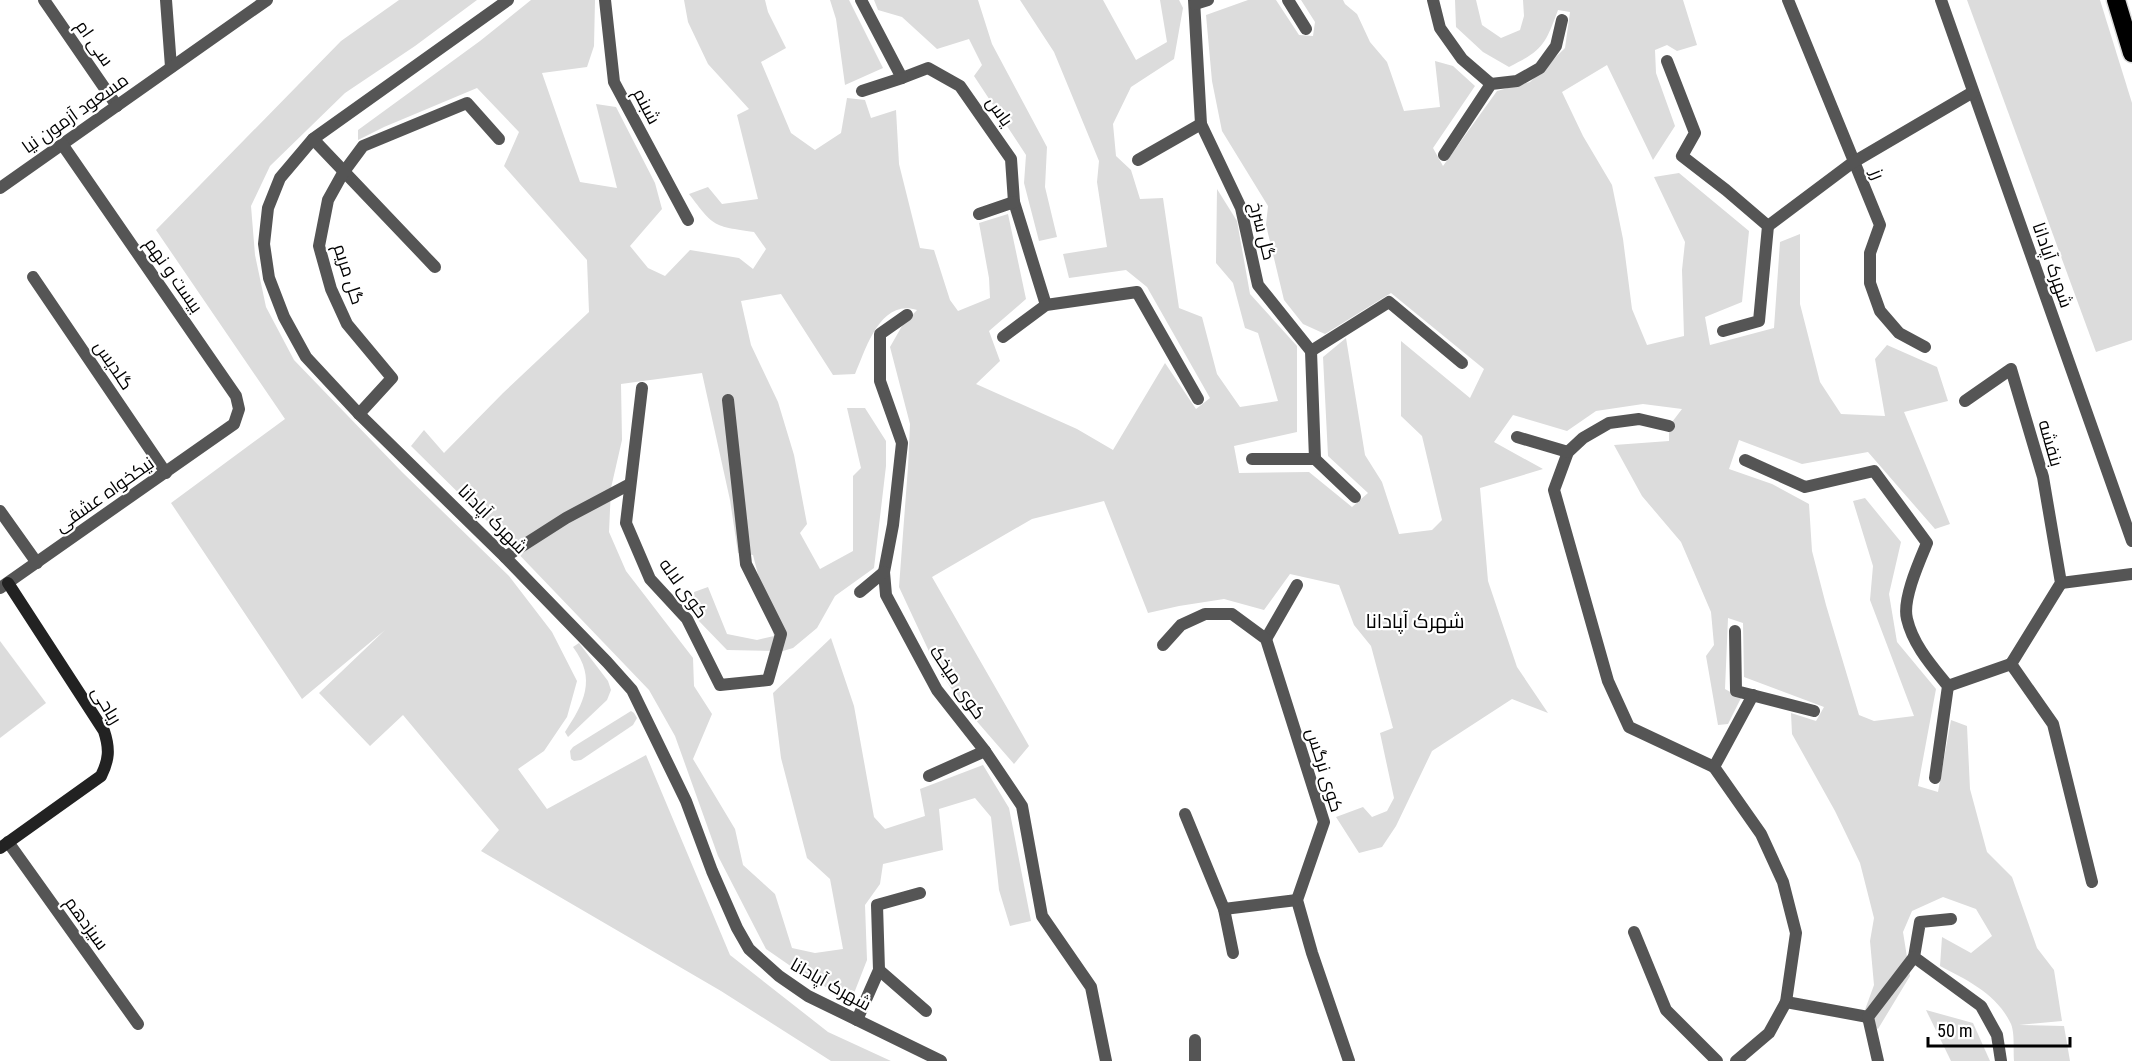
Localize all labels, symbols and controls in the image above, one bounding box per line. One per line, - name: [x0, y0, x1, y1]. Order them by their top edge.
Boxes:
- street label: سی ام: [70, 16, 118, 71]
- street label: مسعود آزمون نیا: [18, 69, 133, 158]
- street label: شبنم: [627, 85, 665, 128]
- street label: یاس: [981, 92, 1018, 131]
- street label: رز: [1865, 165, 1890, 183]
- street label: گل سرخ: [1244, 200, 1280, 263]
- street label: شهرک آپادانا: [2027, 219, 2077, 311]
- street label: بیست و نهم: [139, 233, 208, 318]
- street label: گل مریم: [327, 241, 369, 308]
- street label: گلدیس: [89, 337, 138, 394]
- street label: بنفشه: [2034, 417, 2068, 469]
- street label: نیکخواه عشقی: [50, 452, 158, 537]
- street label: شهرک آپادانا: [453, 480, 532, 559]
- street label: کوی لاله: [654, 554, 713, 623]
- district label: شهرک آپادانا: [1366, 609, 1464, 634]
- street label: کوی میخک: [925, 641, 990, 723]
- street label: ریاحی: [87, 682, 126, 728]
- street label: کوی نرگس: [1301, 725, 1348, 815]
- street label: سیزدهم: [59, 892, 113, 955]
- street label: شهرک آپادانا: [786, 953, 875, 1017]
- scale bar: [1928, 1010, 2070, 1048]
- text: 50 m: [1937, 1020, 1972, 1041]

